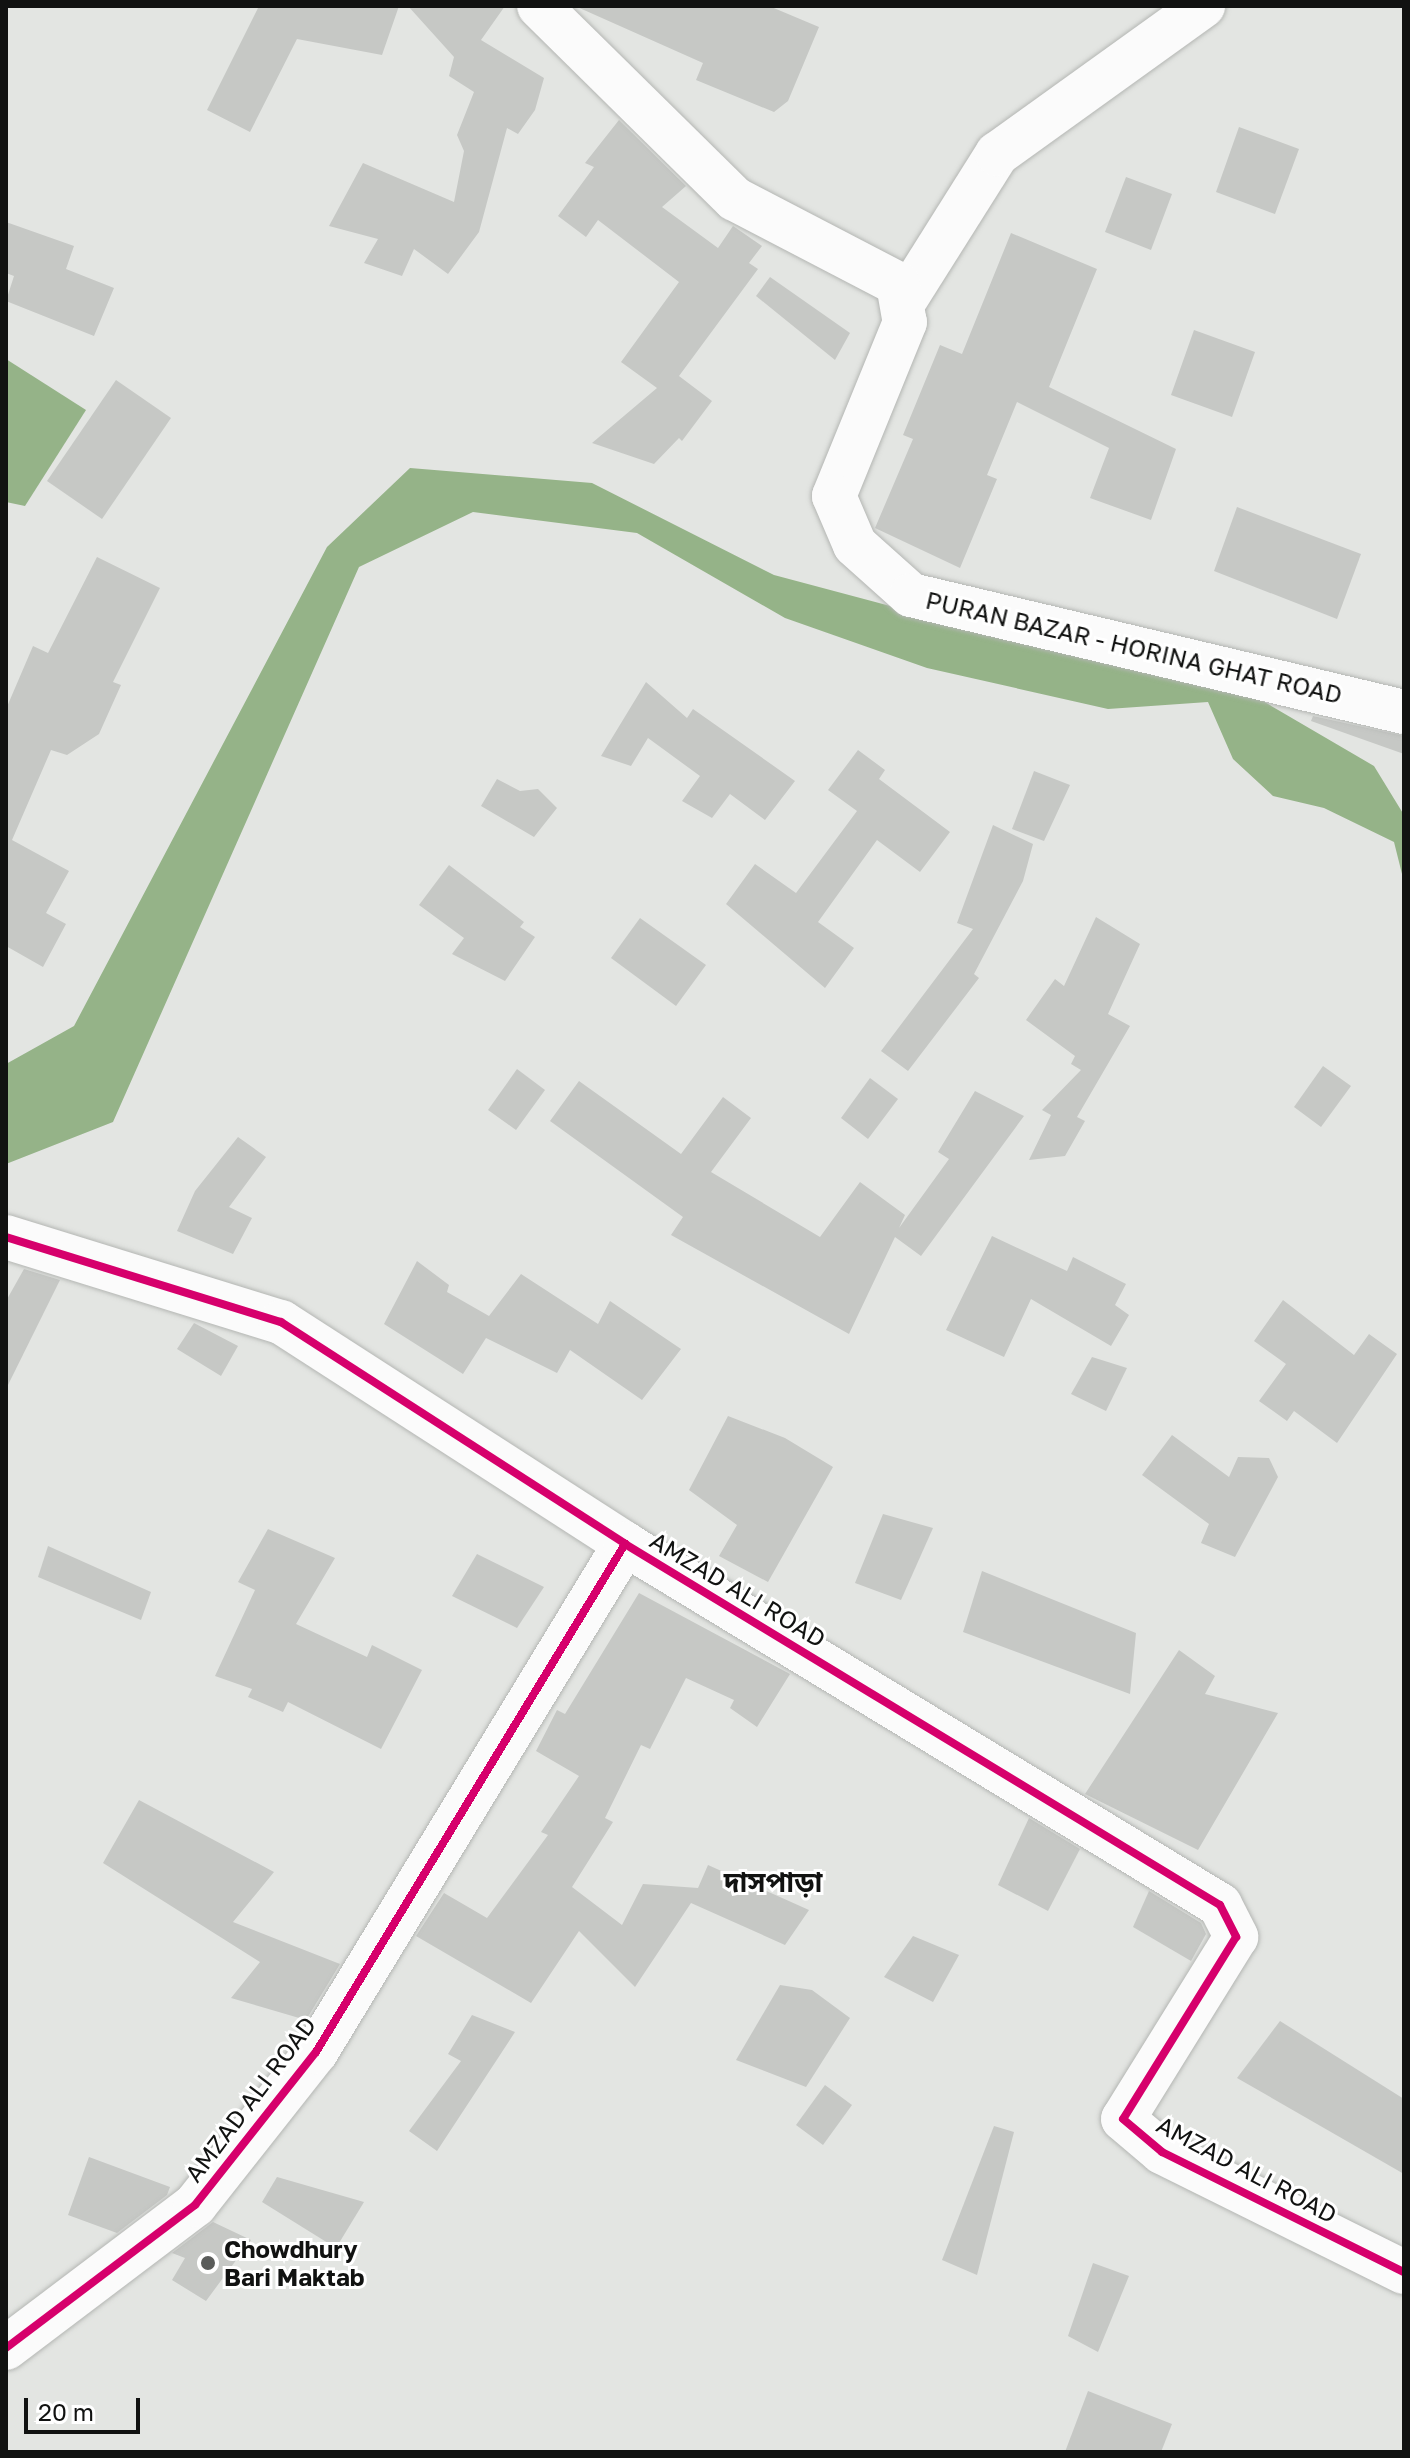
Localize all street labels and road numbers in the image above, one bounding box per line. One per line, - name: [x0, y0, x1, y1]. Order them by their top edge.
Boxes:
- street label: PURAN BAZAR - HORINA GHAT ROAD: [923, 585, 1345, 709]
- street label: AMZAD ALI ROAD: [645, 1525, 831, 1653]
- street label: AMZAD ALI ROAD: [178, 2011, 322, 2187]
- street label: AMZAD ALI ROAD: [1152, 2109, 1342, 2229]

